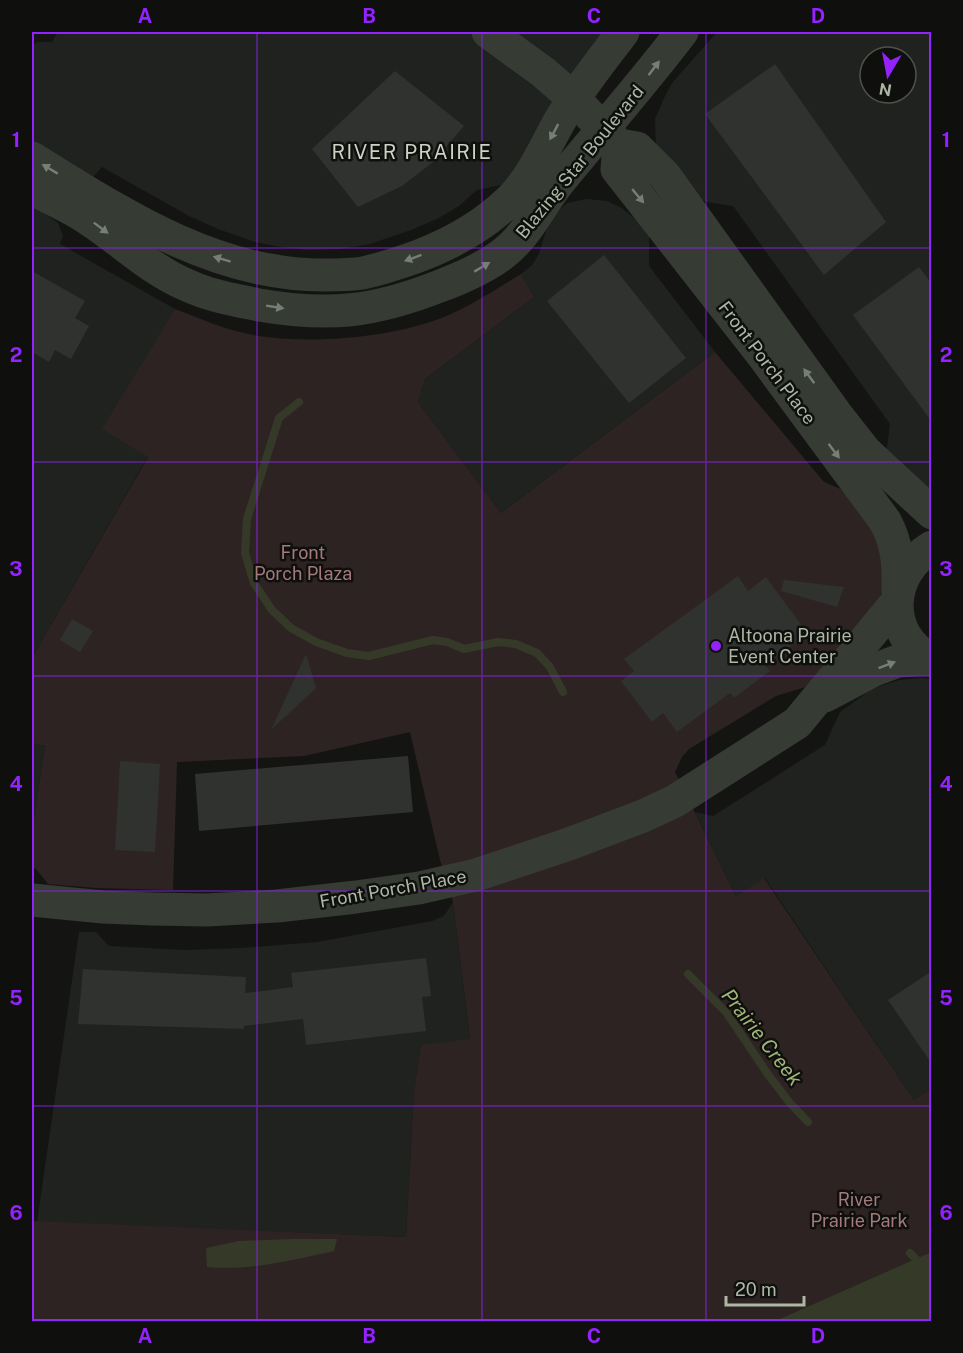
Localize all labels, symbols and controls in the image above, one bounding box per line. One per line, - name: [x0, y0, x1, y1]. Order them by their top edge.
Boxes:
- text: A: [138, 4, 152, 28]
- text: B: [362, 4, 376, 28]
- text: C: [587, 4, 601, 28]
- text: D: [811, 4, 825, 28]
- north arrow: [858, 45, 918, 105]
- one-way arrow: [648, 61, 660, 77]
- text: N: [878, 79, 893, 100]
- street label: Blazing Star Boulevard: [511, 81, 648, 242]
- one-way arrow: [549, 124, 559, 141]
- text: 1: [12, 128, 20, 152]
- text: 1: [942, 128, 950, 152]
- district label: RIVER PRAIRIE: [332, 140, 492, 164]
- one-way arrow: [41, 164, 58, 174]
- one-way arrow: [631, 188, 644, 203]
- one-way arrow: [93, 221, 108, 233]
- one-way arrow: [404, 253, 422, 263]
- one-way arrow: [213, 254, 231, 263]
- one-way arrow: [474, 261, 490, 272]
- street label: Front Porch Place: [714, 297, 821, 428]
- one-way arrow: [265, 303, 284, 312]
- text: 2: [10, 343, 22, 367]
- text: 2: [940, 343, 952, 367]
- one-way arrow: [803, 369, 815, 384]
- one-way arrow: [827, 443, 839, 458]
- park label: Front Porch Plaza: [254, 542, 352, 584]
- text: 3: [9, 557, 23, 581]
- text: 3: [939, 557, 953, 581]
- place label: Altoona Prairie Event Center: [728, 625, 852, 667]
- marker: Altoona Prairie Event Center: [709, 639, 723, 653]
- one-way arrow: [878, 660, 896, 670]
- text: 4: [9, 772, 23, 796]
- text: 4: [939, 772, 953, 796]
- street label: Front Porch Place: [318, 865, 468, 912]
- water label: Prairie Creek: [717, 984, 807, 1090]
- text: 5: [9, 986, 23, 1010]
- text: 5: [939, 986, 953, 1010]
- park label: River Prairie Park: [810, 1189, 908, 1231]
- text: 6: [9, 1201, 23, 1225]
- text: 6: [939, 1201, 953, 1225]
- scale bar: [726, 1269, 804, 1307]
- text: 20 m: [735, 1279, 777, 1300]
- text: A: [138, 1324, 152, 1348]
- text: B: [362, 1324, 376, 1348]
- text: C: [587, 1324, 601, 1348]
- text: D: [811, 1324, 825, 1348]

